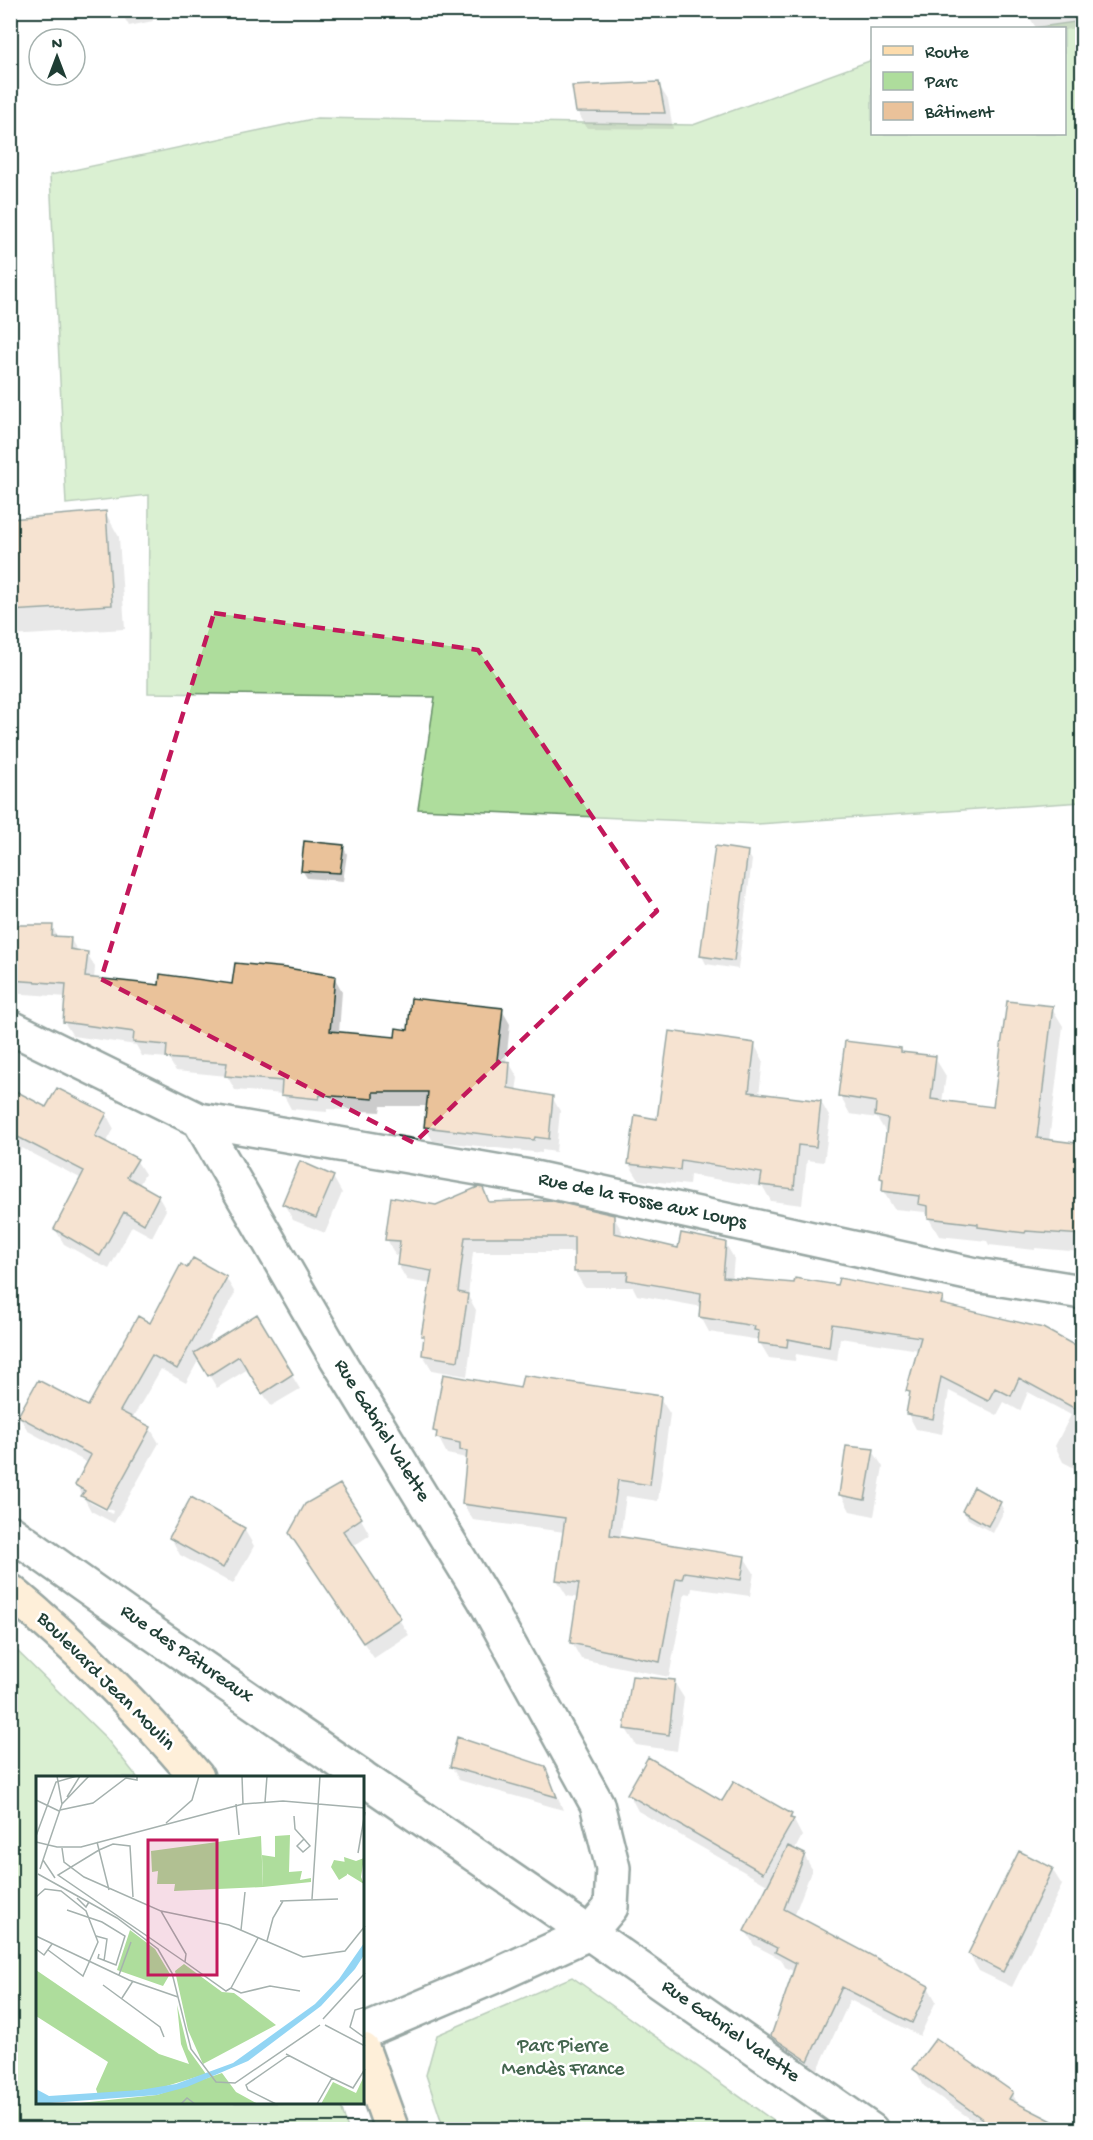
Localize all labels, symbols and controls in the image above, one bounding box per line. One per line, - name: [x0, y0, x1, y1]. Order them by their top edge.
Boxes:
- north arrow: [27, 27, 87, 87]
- legend: [871, 27, 1066, 135]
- text: N: [52, 36, 63, 55]
- text: Route: [925, 43, 970, 64]
- text: Parc: [924, 73, 958, 94]
- text: Bâtiment: [924, 103, 995, 124]
- street label: Rue de la Fosse aux Loups: [536, 1169, 749, 1235]
- street label: Rue Gabriel Valette: [328, 1355, 434, 1507]
- street label: Rue des Pâtureaux: [115, 1601, 257, 1710]
- street label: Boulevard Jean Moulin: [30, 1607, 179, 1756]
- inset map: [36, 1776, 364, 2104]
- street label: Rue Gabriel Valette: [656, 1976, 804, 2089]
- park label: Parc Pierre Mendès France: [502, 2036, 625, 2082]

